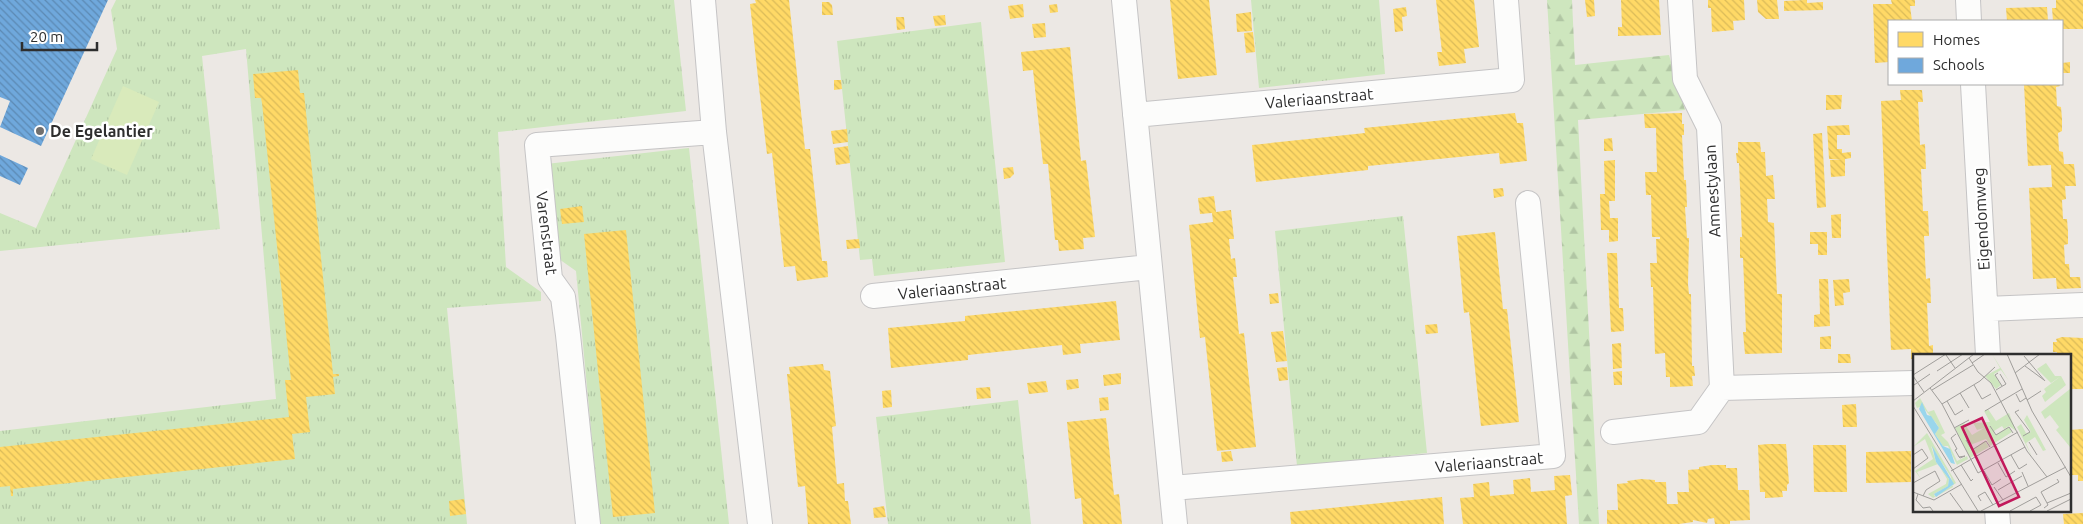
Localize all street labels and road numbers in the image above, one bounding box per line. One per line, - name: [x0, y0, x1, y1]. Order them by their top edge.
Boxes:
- street label: Valeriaanstraat: [1264, 84, 1375, 112]
- street label: Amnestylaan: [1701, 144, 1723, 238]
- street label: Eigendomweg: [1969, 167, 1993, 271]
- street label: Varenstraat: [533, 190, 561, 277]
- street label: Valeriaanstraat: [897, 273, 1008, 303]
- street label: Valeriaanstraat: [1434, 448, 1545, 476]

